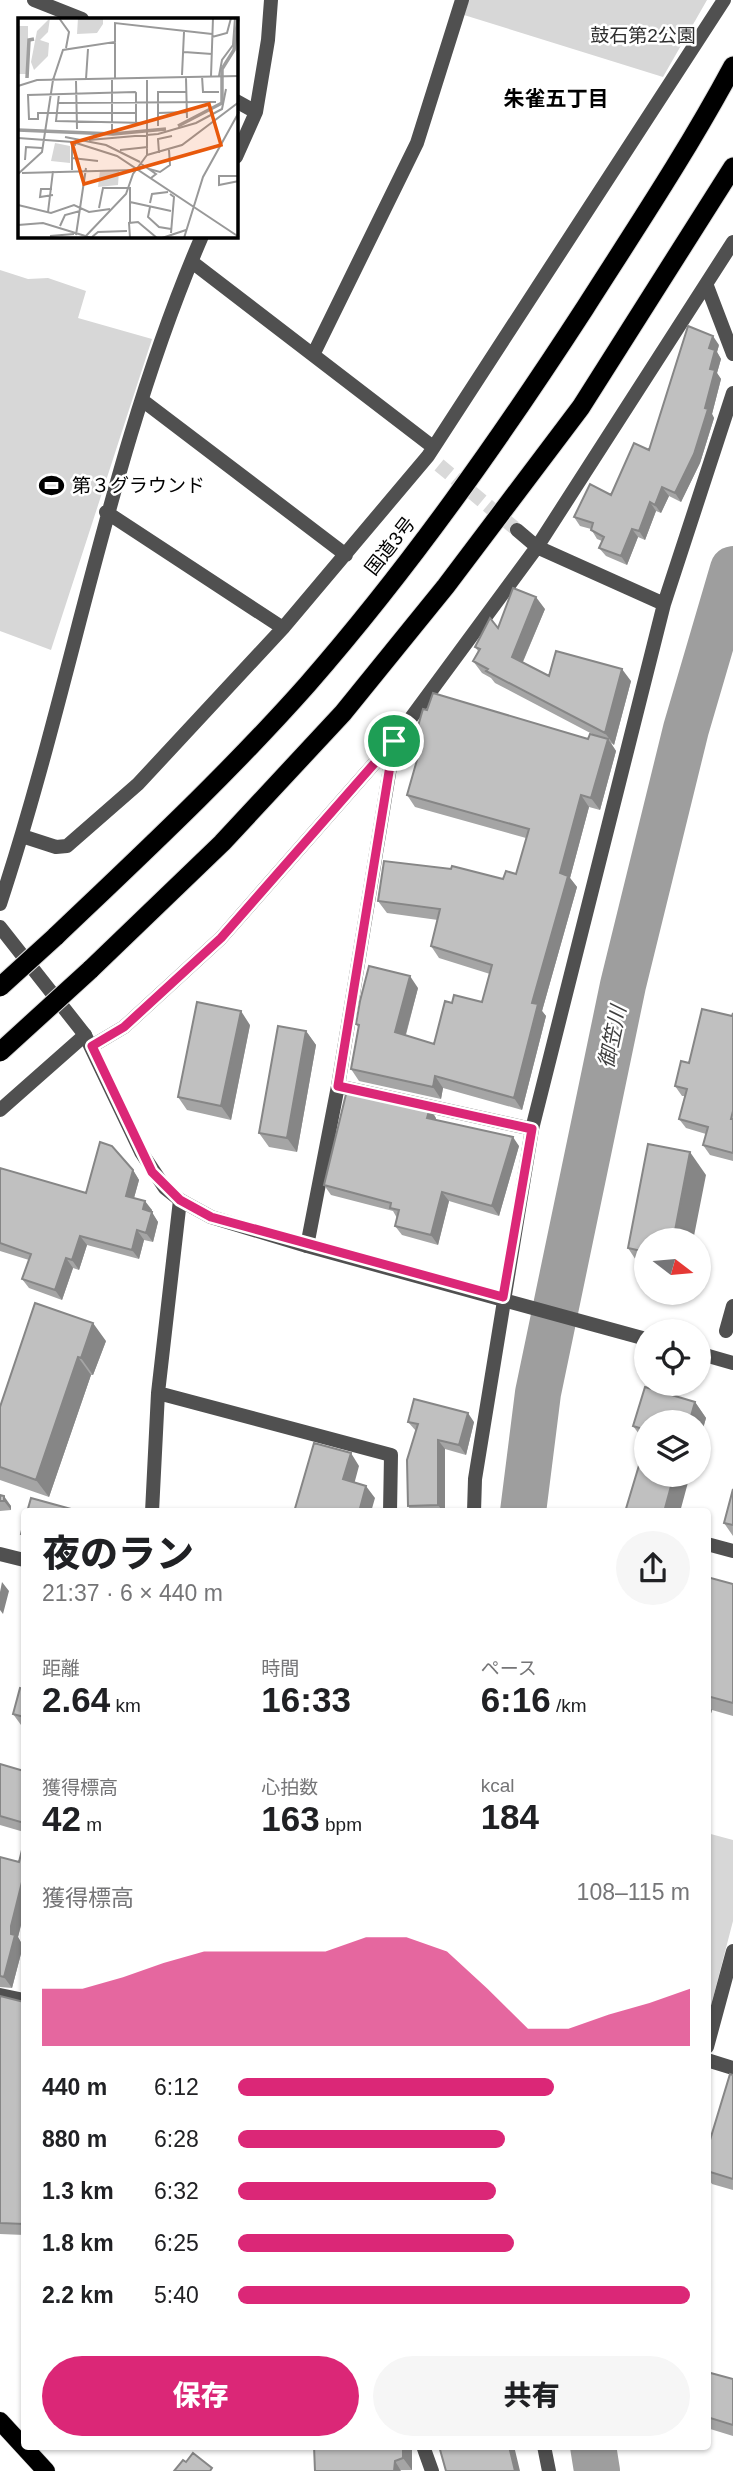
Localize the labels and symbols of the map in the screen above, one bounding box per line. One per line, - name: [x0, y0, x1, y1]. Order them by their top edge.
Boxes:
- inset map: [18, 18, 238, 238]
- park label: 鼓石第2公園: [590, 25, 696, 46]
- district label: 朱雀五丁目: [504, 87, 609, 110]
- sports icon: 第３グラウンド: [38, 471, 66, 499]
- place label: 第３グラウンド: [72, 475, 205, 496]
- street label: 国道3号: [361, 513, 419, 579]
- pin: [364, 711, 424, 771]
- water label: 御笠川: [594, 1002, 630, 1070]
- north arrow: [634, 1228, 710, 1306]

